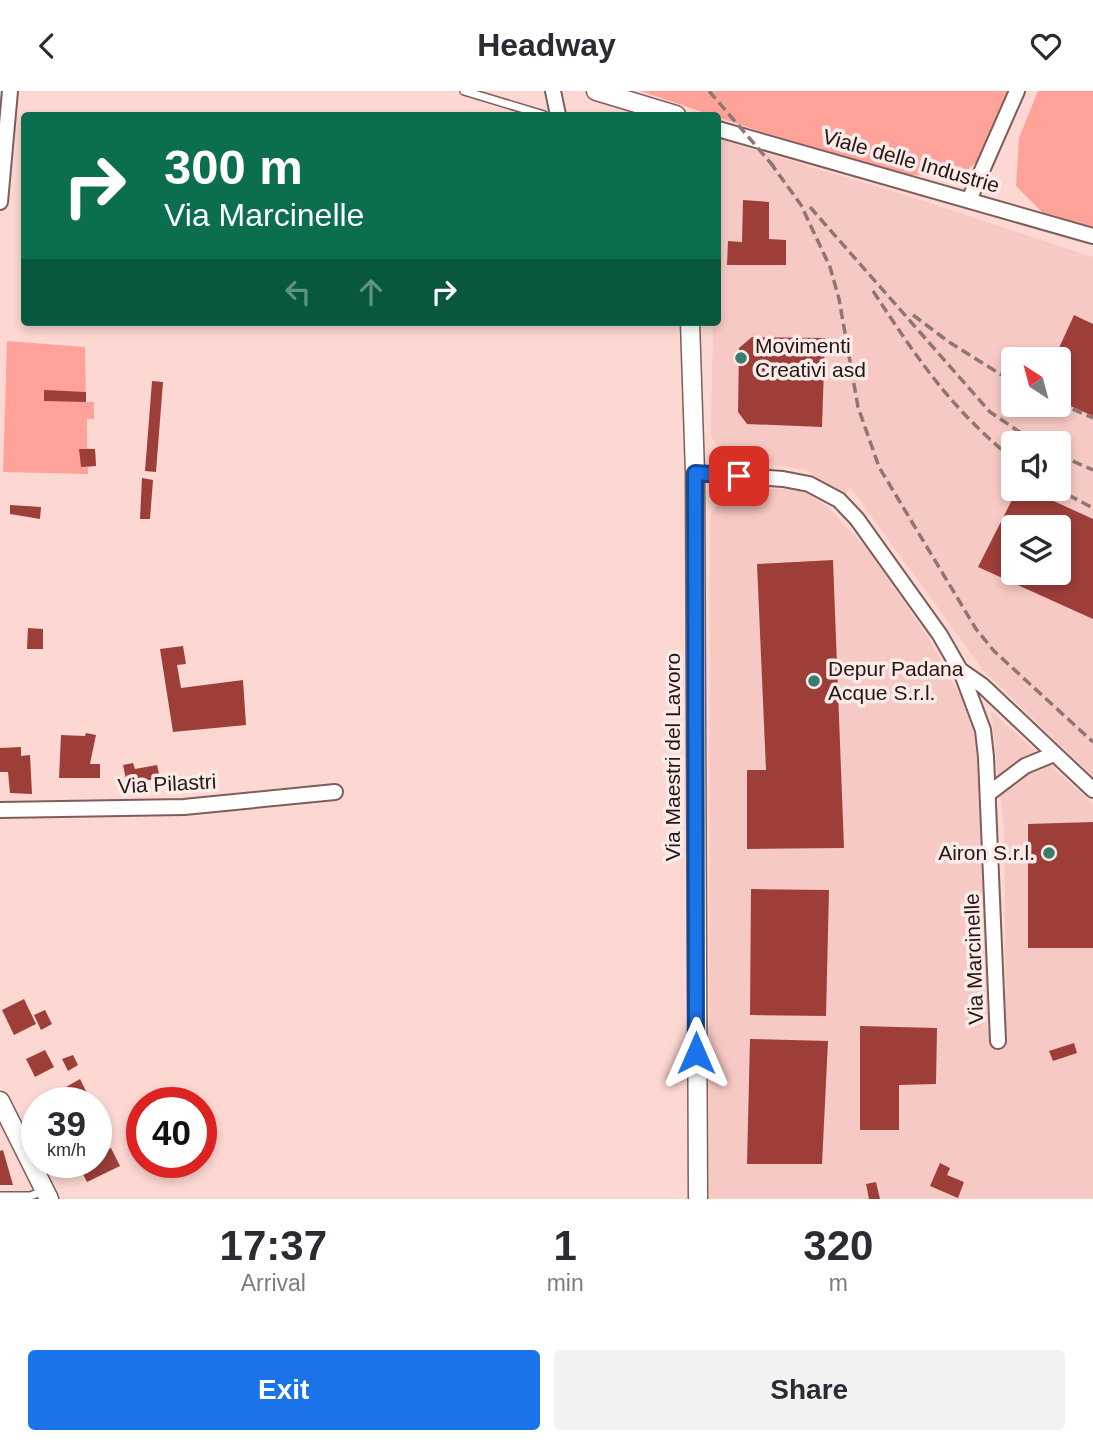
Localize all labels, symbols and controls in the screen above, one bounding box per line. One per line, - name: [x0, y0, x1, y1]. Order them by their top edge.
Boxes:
- icon: back: [28, 27, 66, 65]
- text: Headway: [477, 27, 616, 63]
- icon: heart: [1027, 27, 1065, 65]
- street label: Viale delle Industrie: [820, 124, 1002, 197]
- icon: right: [49, 140, 140, 231]
- text: 300 m: [164, 140, 303, 194]
- text: Via Marcinelle: [164, 197, 364, 233]
- icon: left: [279, 273, 317, 311]
- icon: ahead: [352, 273, 390, 311]
- icon: right: [425, 273, 463, 311]
- place label: Movimenti Creativi asd: [755, 334, 866, 381]
- north arrow: [1001, 347, 1071, 417]
- map controls: [1001, 347, 1071, 585]
- marker: Movimenti Creativi asd: [733, 350, 749, 366]
- button: sound: [1001, 431, 1071, 501]
- pin: [709, 446, 769, 506]
- icon: arrive: [720, 457, 758, 495]
- button: layers: [1001, 515, 1071, 585]
- street label: Via Maestri del Lavoro: [661, 653, 684, 861]
- place label: Depur Padana Acque S.r.l.: [828, 657, 964, 704]
- marker: Depur Padana Acque S.r.l.: [806, 673, 822, 689]
- street label: Via Pilastri: [117, 769, 217, 798]
- place label: Airon S.r.l.: [938, 841, 1035, 864]
- marker: Airon S.r.l.: [1041, 845, 1057, 861]
- street label: Via Marcinelle: [960, 893, 987, 1025]
- position arrow: [659, 1016, 733, 1090]
- speed limit sign: 40: [126, 1087, 217, 1178]
- text: 39: [47, 1104, 86, 1143]
- text: km/h: [47, 1140, 86, 1160]
- text: 17:37: [220, 1222, 327, 1269]
- text: 1: [553, 1222, 577, 1269]
- text: 320: [803, 1222, 873, 1269]
- text: Arrival: [241, 1270, 306, 1296]
- text: min: [547, 1270, 584, 1296]
- text: m: [829, 1270, 848, 1296]
- button: Exit: [28, 1350, 540, 1430]
- button: Share: [554, 1350, 1065, 1430]

